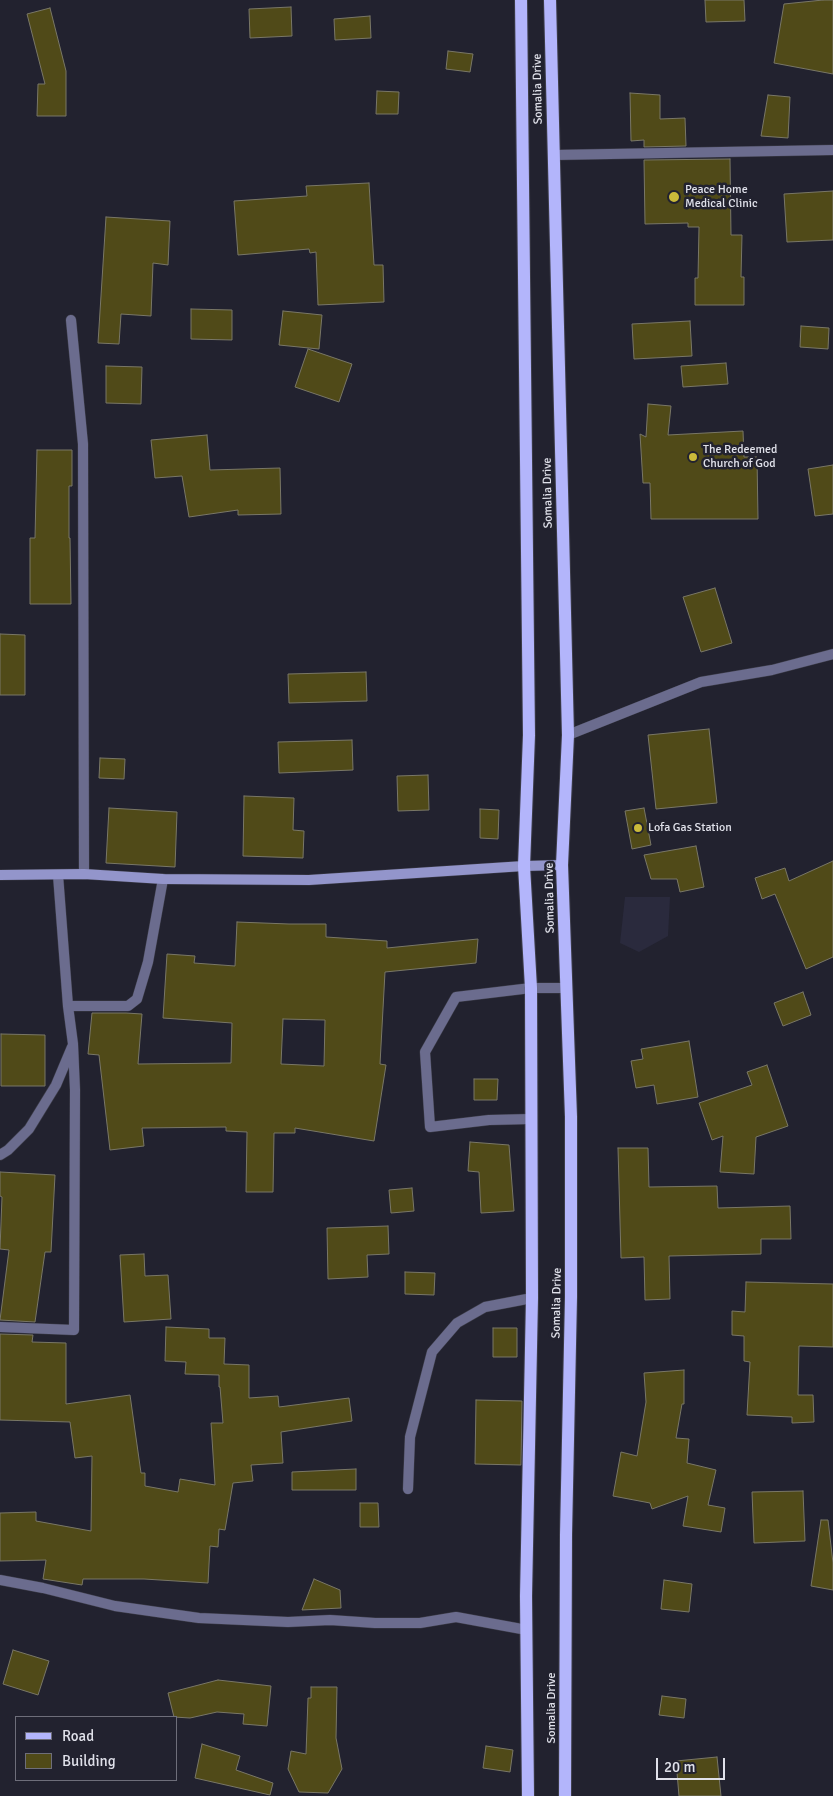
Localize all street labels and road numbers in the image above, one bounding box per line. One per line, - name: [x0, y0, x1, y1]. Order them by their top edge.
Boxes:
- street label: Somalia Drive: [530, 53, 546, 125]
- street label: Somalia Drive: [540, 457, 556, 529]
- street label: Somalia Drive: [542, 862, 558, 934]
- street label: Somalia Drive: [549, 1267, 565, 1339]
- street label: Somalia Drive: [545, 1673, 559, 1743]

